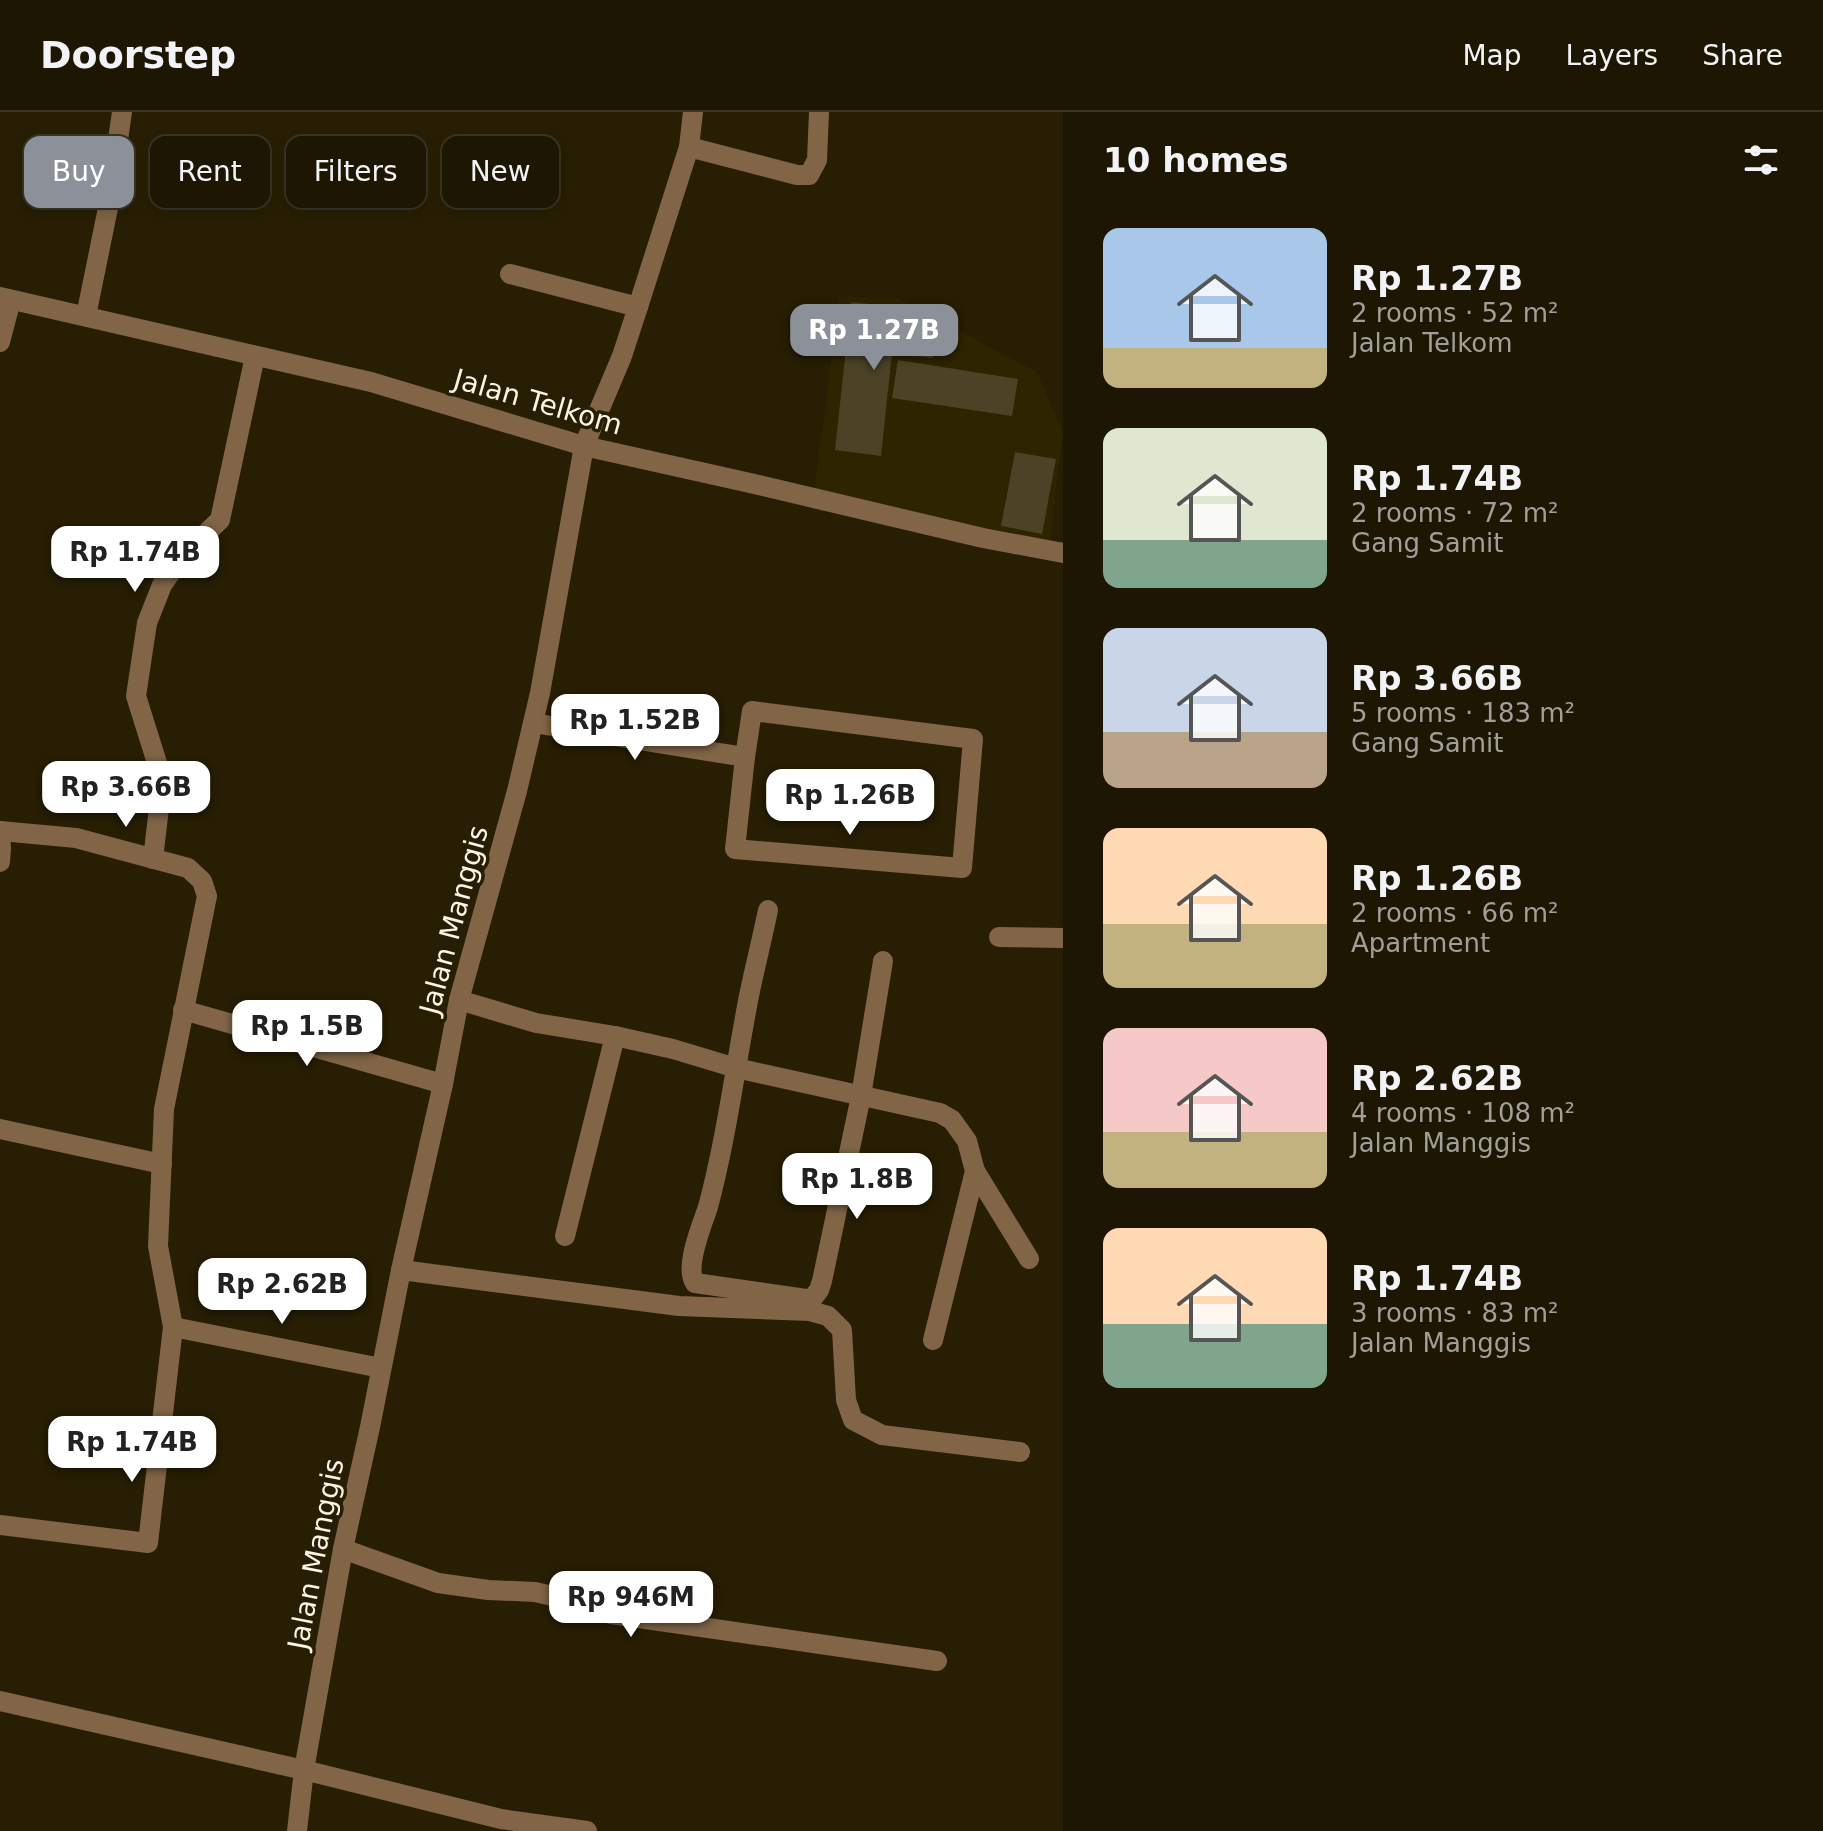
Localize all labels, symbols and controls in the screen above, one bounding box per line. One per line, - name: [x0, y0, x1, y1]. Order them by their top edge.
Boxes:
- text: Doorstep: [40, 33, 236, 77]
- text: Map: [1462, 39, 1522, 72]
- text: Layers: [1566, 39, 1658, 72]
- text: Share: [1702, 39, 1783, 72]
- chip: Buy: [24, 136, 134, 208]
- chip: Rent: [150, 136, 270, 208]
- chip: Filters: [286, 136, 426, 208]
- chip: New: [442, 136, 559, 208]
- icon: filters: [1739, 138, 1783, 182]
- text: 10 homes: [1103, 140, 1288, 180]
- text: Rp 1.27B: [1351, 258, 1523, 298]
- icon: home: [1167, 260, 1263, 356]
- text: 2 rooms · 52 m²: [1351, 298, 1559, 328]
- pin: Rp 1.27B: [791, 304, 957, 372]
- text: Rp 1.27B: [808, 315, 940, 345]
- text: Jalan Telkom: [1351, 328, 1513, 358]
- street label: Jalan Telkom: [448, 362, 626, 442]
- text: Rp 1.74B: [1351, 458, 1523, 498]
- icon: home: [1167, 460, 1263, 556]
- text: 2 rooms · 72 m²: [1351, 498, 1559, 528]
- pin: Rp 1.74B: [52, 526, 218, 594]
- text: Gang Samit: [1351, 528, 1504, 558]
- text: Rp 1.74B: [69, 537, 201, 567]
- text: Rp 3.66B: [1351, 658, 1523, 698]
- icon: home: [1167, 660, 1263, 756]
- pin: Rp 1.52B: [552, 694, 718, 762]
- text: 5 rooms · 183 m²: [1351, 698, 1575, 728]
- text: Rp 1.52B: [569, 705, 701, 735]
- text: Gang Samit: [1351, 728, 1504, 758]
- pin: Rp 3.66B: [43, 761, 209, 829]
- pin: Rp 1.26B: [767, 769, 933, 837]
- text: Rp 3.66B: [60, 772, 192, 802]
- text: Rp 1.26B: [784, 780, 916, 810]
- street label: Jalan Manggis: [412, 822, 495, 1020]
- text: Rp 1.26B: [1351, 858, 1523, 898]
- icon: home: [1167, 860, 1263, 956]
- text: 2 rooms · 66 m²: [1351, 898, 1559, 928]
- text: Apartment: [1351, 928, 1490, 958]
- pin: Rp 1.5B: [233, 1000, 381, 1068]
- text: Rp 1.5B: [250, 1011, 364, 1041]
- text: Rp 2.62B: [1351, 1058, 1523, 1098]
- icon: home: [1167, 1060, 1263, 1156]
- text: 4 rooms · 108 m²: [1351, 1098, 1575, 1128]
- text: Jalan Manggis: [1351, 1128, 1531, 1158]
- pin: Rp 1.8B: [783, 1153, 931, 1221]
- text: Rp 1.8B: [800, 1164, 914, 1194]
- pin: Rp 2.62B: [199, 1258, 365, 1326]
- text: Rp 1.74B: [1351, 1258, 1523, 1298]
- icon: home: [1167, 1260, 1263, 1356]
- text: Rp 2.62B: [216, 1269, 348, 1299]
- text: 3 rooms · 83 m²: [1351, 1298, 1559, 1328]
- text: Jalan Manggis: [1351, 1328, 1531, 1358]
- pin: Rp 1.74B: [49, 1416, 215, 1484]
- text: Rp 1.74B: [66, 1427, 198, 1457]
- street label: Jalan Manggis: [281, 1456, 351, 1654]
- pin: Rp 946M: [557, 1571, 705, 1639]
- text: Rp 946M: [567, 1582, 695, 1612]

